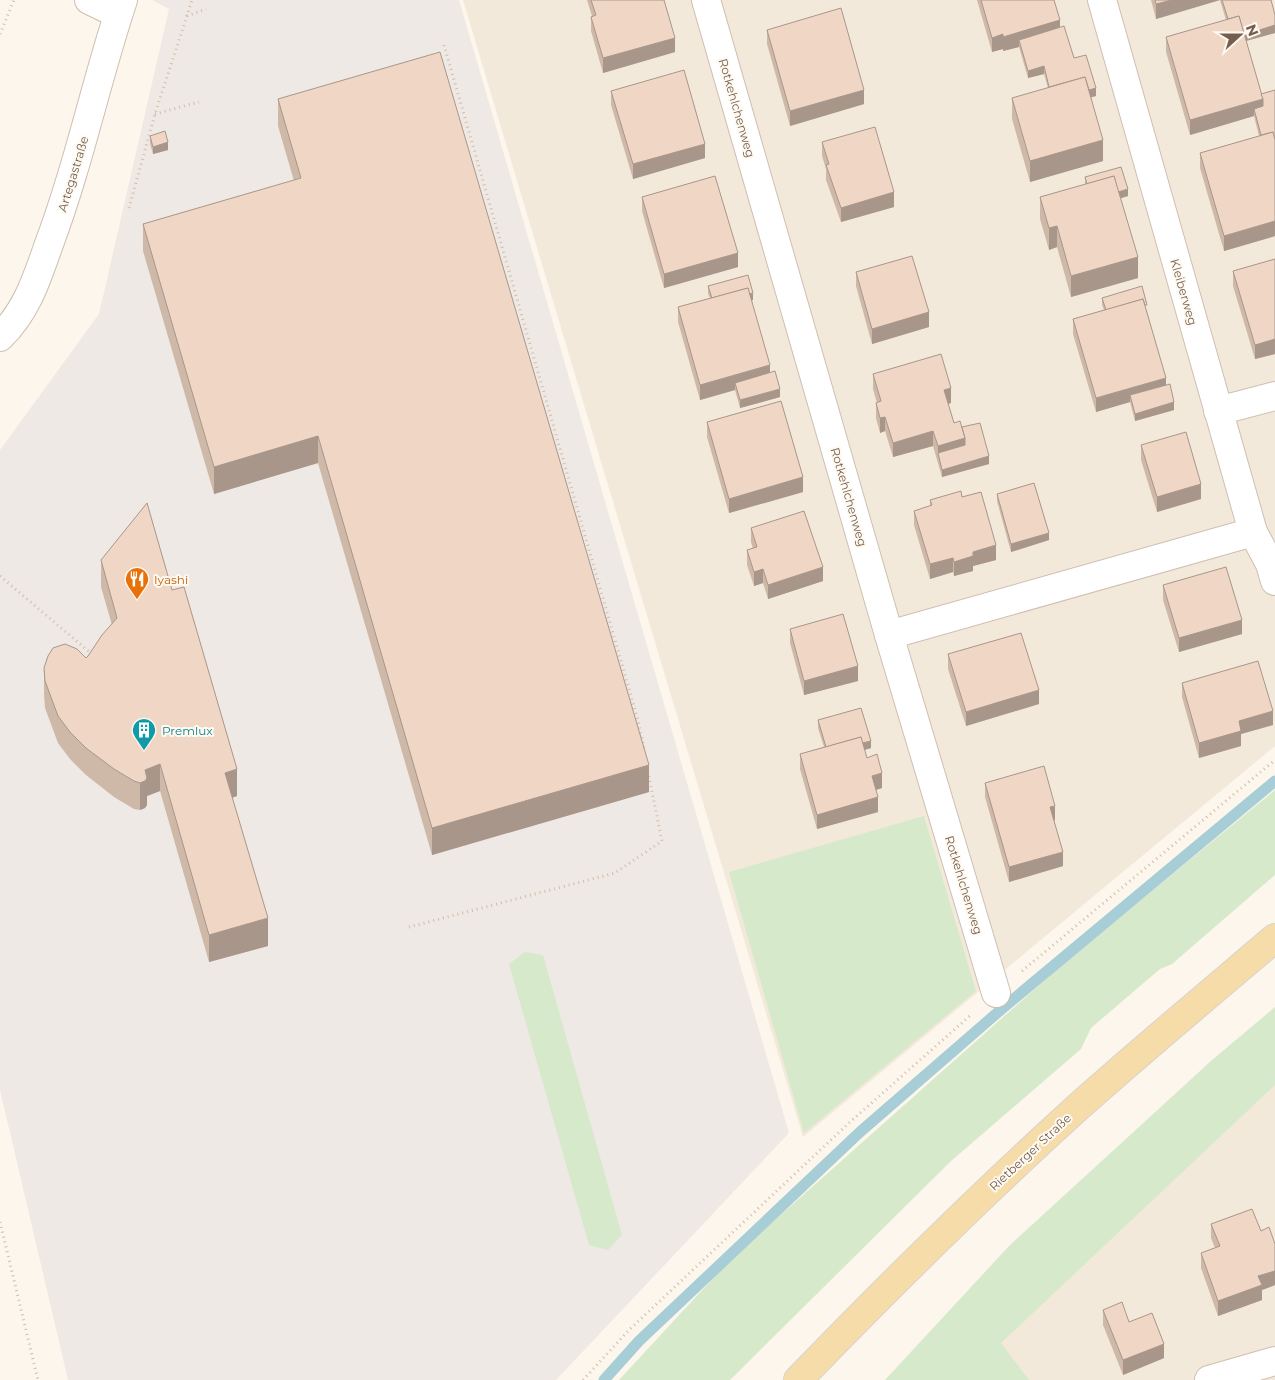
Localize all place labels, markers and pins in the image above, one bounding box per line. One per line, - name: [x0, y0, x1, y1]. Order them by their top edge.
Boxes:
- restaurant icon: Iyashi: [124, 566, 150, 600]
- place label: Iyashi: [154, 572, 188, 587]
- building icon: Premlux: [131, 717, 157, 751]
- place label: Premlux: [162, 723, 213, 738]

